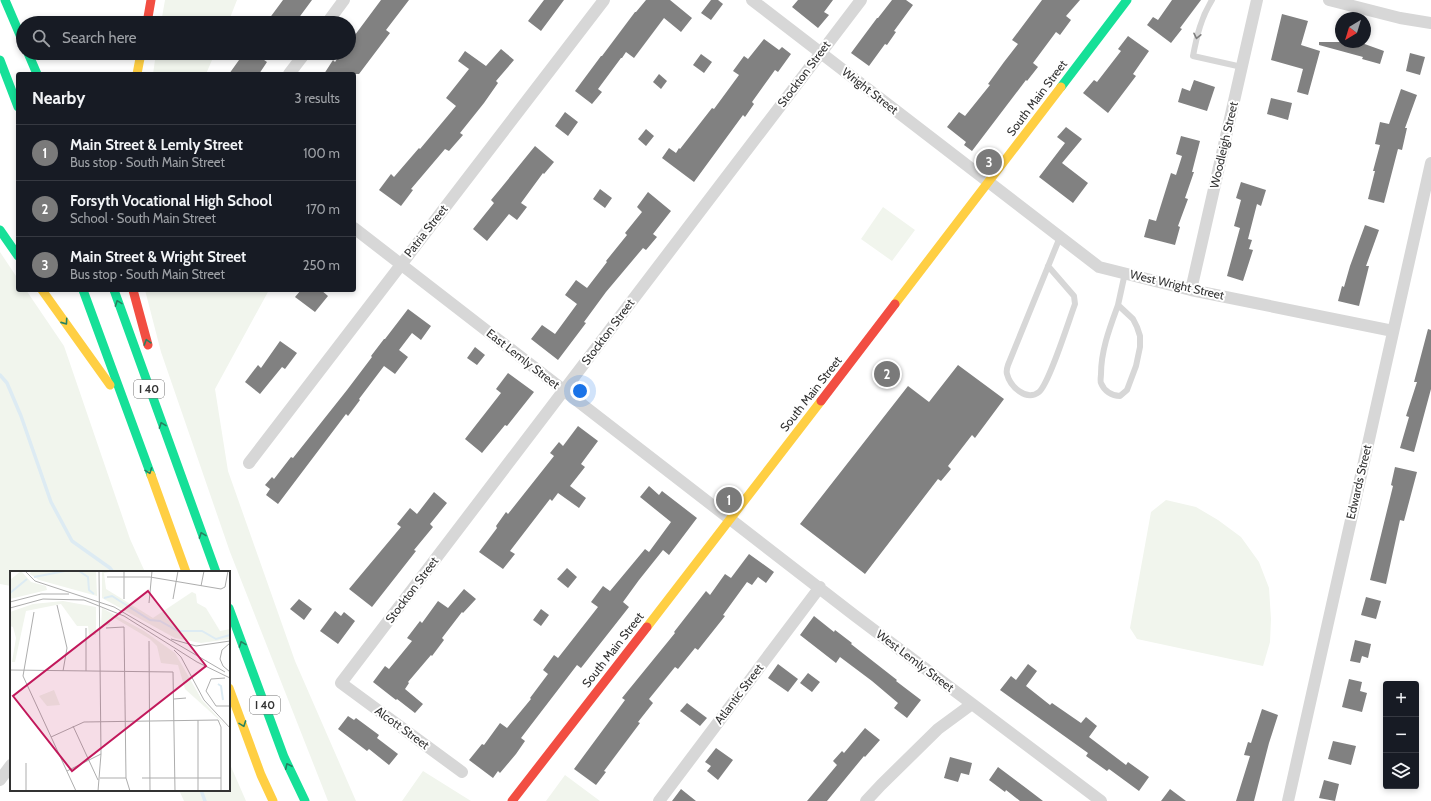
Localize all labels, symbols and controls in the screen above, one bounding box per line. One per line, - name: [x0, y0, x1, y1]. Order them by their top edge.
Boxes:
- north arrow: [1335, 12, 1371, 48]
- search box: [16, 16, 356, 60]
- icon: search: [30, 27, 52, 49]
- text: Search here: [62, 29, 137, 47]
- one-way arrow: [1193, 33, 1201, 39]
- street label: Stockton Street: [774, 38, 833, 110]
- street label: South Main Street: [1003, 57, 1070, 139]
- street label: Wright Street: [839, 64, 901, 117]
- text: Nearby: [32, 88, 85, 108]
- text: 3 results: [294, 90, 340, 106]
- street label: Woodleigh Street: [1206, 100, 1241, 190]
- text: Main Street & Lemly Street: [70, 136, 243, 154]
- text: 1: [43, 145, 47, 161]
- text: 100 m: [303, 145, 340, 161]
- pin: 3: [976, 147, 1002, 177]
- text: Bus stop · South Main Street: [70, 154, 225, 170]
- text: Forsyth Vocational High School: [70, 192, 272, 210]
- text: 2: [42, 201, 48, 217]
- text: 170 m: [306, 201, 340, 217]
- street label: Patria Street: [401, 202, 451, 260]
- text: School · South Main Street: [70, 210, 216, 226]
- text: Main Street & Wright Street: [70, 248, 246, 266]
- text: 3: [41, 257, 49, 273]
- text: 250 m: [303, 257, 340, 273]
- text: Bus stop · South Main Street: [70, 266, 225, 282]
- street label: West Wright Street: [1129, 266, 1226, 303]
- street label: Stockton Street: [578, 296, 637, 368]
- one-way arrow: [115, 299, 123, 306]
- one-way arrow: [60, 318, 68, 325]
- street label: East Lemly Street: [484, 325, 563, 392]
- one-way arrow: [143, 339, 152, 346]
- street label: South Main Street: [777, 353, 845, 434]
- pin: 2: [874, 359, 900, 389]
- road number: I 40: [134, 380, 164, 398]
- your location: [570, 381, 590, 401]
- one-way arrow: [158, 422, 167, 429]
- street label: Edwards Street: [1343, 443, 1374, 521]
- one-way arrow: [144, 468, 152, 475]
- pin: 1: [716, 485, 742, 515]
- one-way arrow: [199, 532, 207, 539]
- street label: Stockton Street: [382, 554, 441, 626]
- inset map: [10, 571, 230, 791]
- street label: South Main Street: [579, 609, 647, 690]
- street label: West Lemly Street: [873, 626, 957, 695]
- one-way arrow: [239, 641, 247, 648]
- street label: Atlantic Street: [711, 660, 766, 727]
- map controls: [1383, 681, 1419, 789]
- button: +: [1383, 681, 1419, 717]
- road number: I 40: [250, 696, 280, 714]
- street label: Alcott Street: [372, 703, 432, 752]
- button: −: [1383, 717, 1419, 753]
- one-way arrow: [238, 721, 246, 728]
- button: layers: [1383, 753, 1419, 789]
- one-way arrow: [285, 762, 293, 769]

